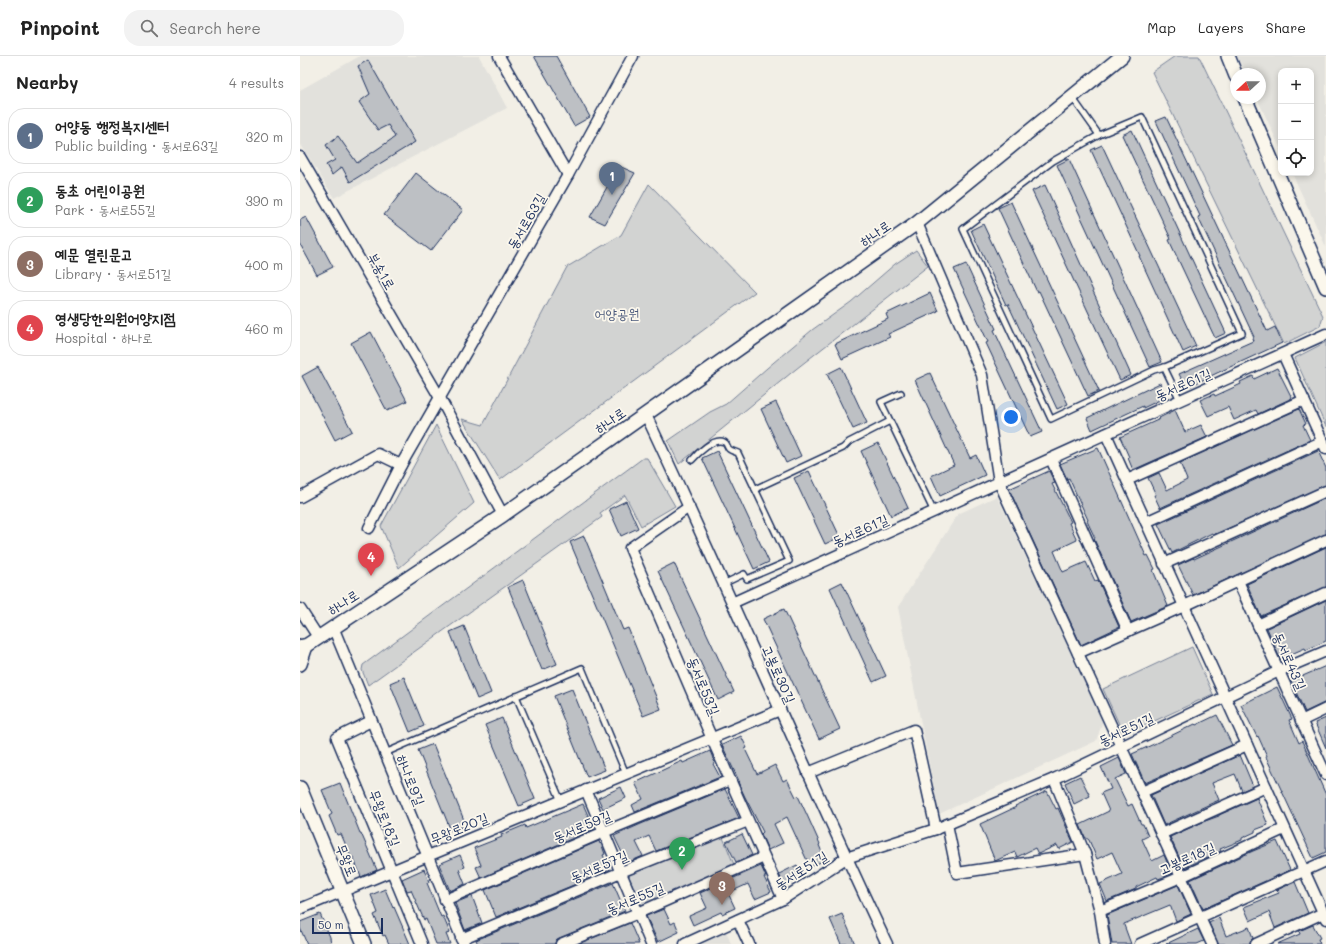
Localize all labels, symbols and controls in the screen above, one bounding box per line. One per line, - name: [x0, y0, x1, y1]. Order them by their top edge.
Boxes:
- search box: [124, 10, 404, 46]
- text: Pinpoint: [20, 15, 100, 40]
- icon: search: [138, 17, 160, 39]
- text: Search here: [170, 18, 261, 38]
- text: Map: [1147, 18, 1176, 37]
- text: Layers: [1198, 18, 1244, 37]
- text: Share: [1266, 18, 1306, 37]
- north arrow: [1230, 68, 1266, 104]
- map controls: [1278, 68, 1314, 176]
- button: +: [1278, 68, 1314, 104]
- text: Nearby: [16, 71, 78, 93]
- text: 4 results: [229, 74, 284, 91]
- button: −: [1278, 104, 1314, 140]
- text: 어양동 행정복지센터: [55, 116, 169, 136]
- text: 1: [27, 128, 33, 145]
- text: 320 m: [246, 128, 283, 145]
- text: Public building · 동서로63길: [55, 137, 218, 154]
- button: locate: [1278, 140, 1314, 176]
- pin: 1: [599, 162, 625, 195]
- text: 동초 어린이공원: [55, 180, 145, 200]
- street label: 동서로63길: [502, 189, 550, 252]
- text: 2: [26, 192, 34, 209]
- text: 390 m: [245, 192, 283, 209]
- text: Park · 동서로55길: [55, 201, 155, 218]
- street label: 하나로: [856, 216, 894, 250]
- text: 예문 열린문고: [55, 244, 133, 264]
- street label: 부송1로: [364, 249, 400, 293]
- text: 3: [26, 256, 34, 273]
- text: 400 m: [245, 256, 283, 273]
- text: Library · 동서로51길: [55, 265, 171, 282]
- park label: 어양공원: [594, 304, 640, 323]
- text: 영생당한의원어양지점: [55, 308, 176, 328]
- text: 4: [26, 320, 34, 337]
- text: 460 m: [245, 320, 283, 337]
- text: Hospital · 하나로: [55, 329, 153, 346]
- street label: 동서로61길: [1152, 363, 1215, 405]
- street label: 하나로: [591, 403, 629, 437]
- your location: [1001, 407, 1021, 427]
- street label: 동서로61길: [829, 509, 892, 551]
- pin: 4: [358, 543, 384, 576]
- street label: 하나로: [324, 585, 362, 619]
- street label: 동서로43길: [1269, 629, 1311, 694]
- street label: 고봉로30길: [758, 642, 801, 707]
- street label: 동서로53길: [683, 654, 725, 719]
- street label: 동서로51길: [1095, 708, 1158, 750]
- street label: 하나로9길: [392, 752, 430, 809]
- street label: 무왕로18길: [365, 787, 405, 850]
- street label: 동서로59길: [550, 805, 615, 847]
- street label: 무왕로20길: [427, 807, 492, 848]
- pin: 2: [669, 837, 695, 870]
- street label: 고봉로18길: [1156, 837, 1219, 879]
- street label: 무왕로: [332, 841, 362, 879]
- street label: 동서로57길: [567, 845, 631, 887]
- street label: 동서로51길: [771, 846, 832, 894]
- pin: 3: [709, 872, 735, 905]
- street label: 동서로55길: [603, 877, 668, 919]
- scale bar: [312, 916, 383, 935]
- text: 50 m: [318, 917, 344, 932]

